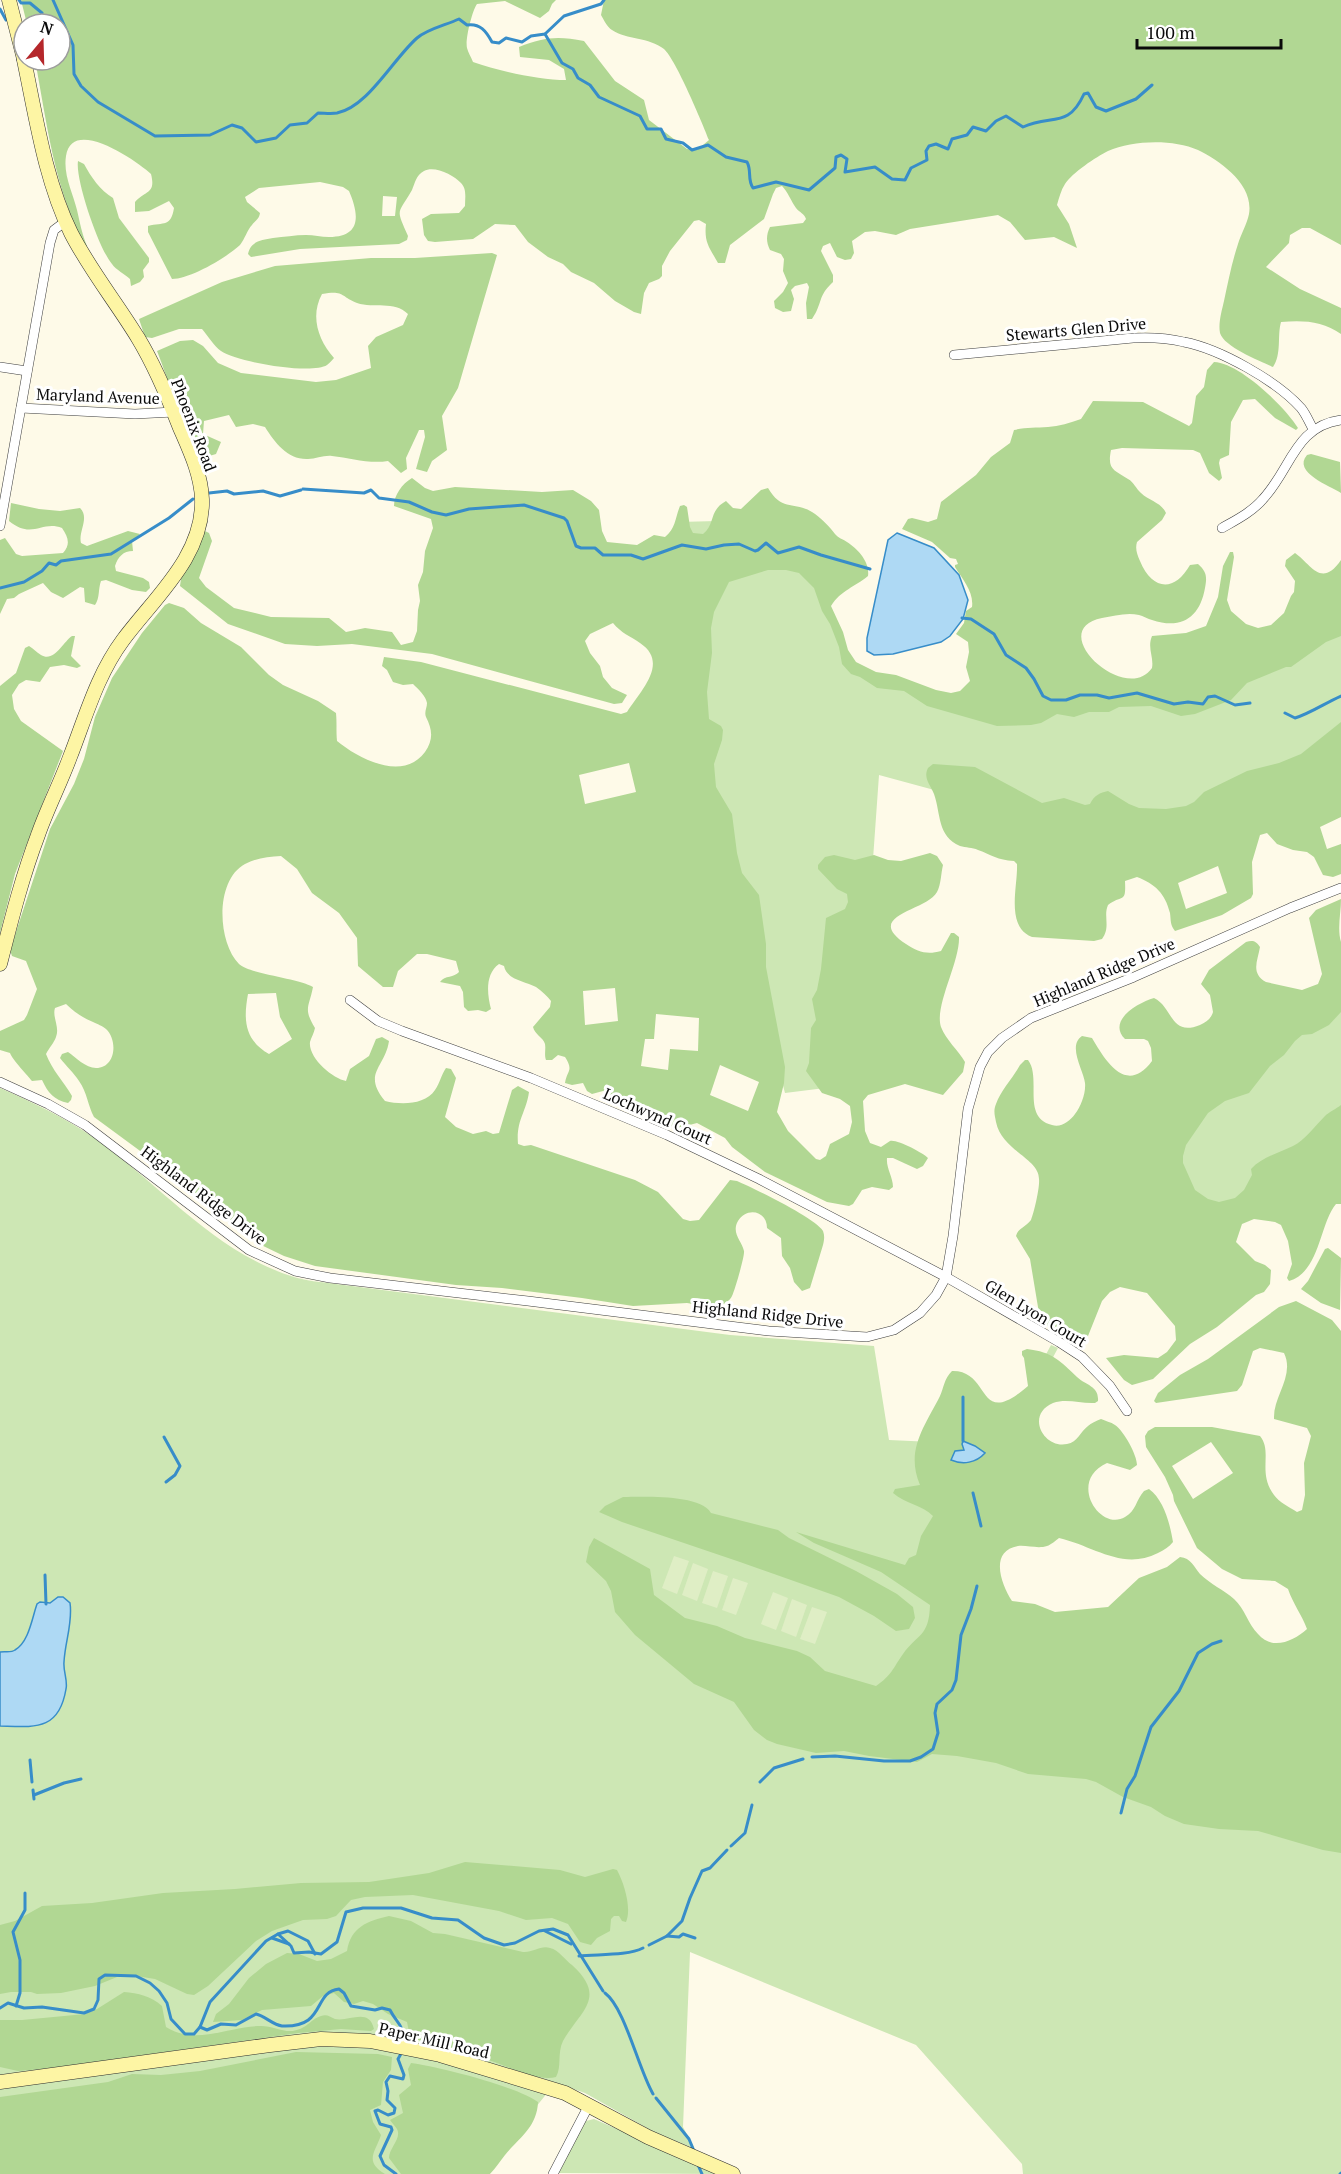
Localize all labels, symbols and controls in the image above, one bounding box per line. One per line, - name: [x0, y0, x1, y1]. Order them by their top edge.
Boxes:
- north arrow: [12, 12, 72, 72]
- scale bar: [1137, 12, 1281, 50]
- text: N: [38, 15, 56, 40]
- text: 100 m: [1146, 20, 1195, 44]
- street label: Stewarts Glen Drive: [1005, 312, 1147, 346]
- street label: Phoenix Road: [166, 375, 222, 475]
- street label: Maryland Avenue: [36, 383, 160, 409]
- street label: Highland Ridge Drive: [1030, 932, 1178, 1012]
- street label: Lochwynd Court: [600, 1082, 716, 1150]
- street label: Highland Ridge Drive: [137, 1141, 271, 1249]
- street label: Glen Lyon Court: [981, 1274, 1091, 1352]
- street label: Highland Ridge Drive: [691, 1295, 845, 1333]
- street label: Paper Mill Road: [377, 2017, 491, 2063]

